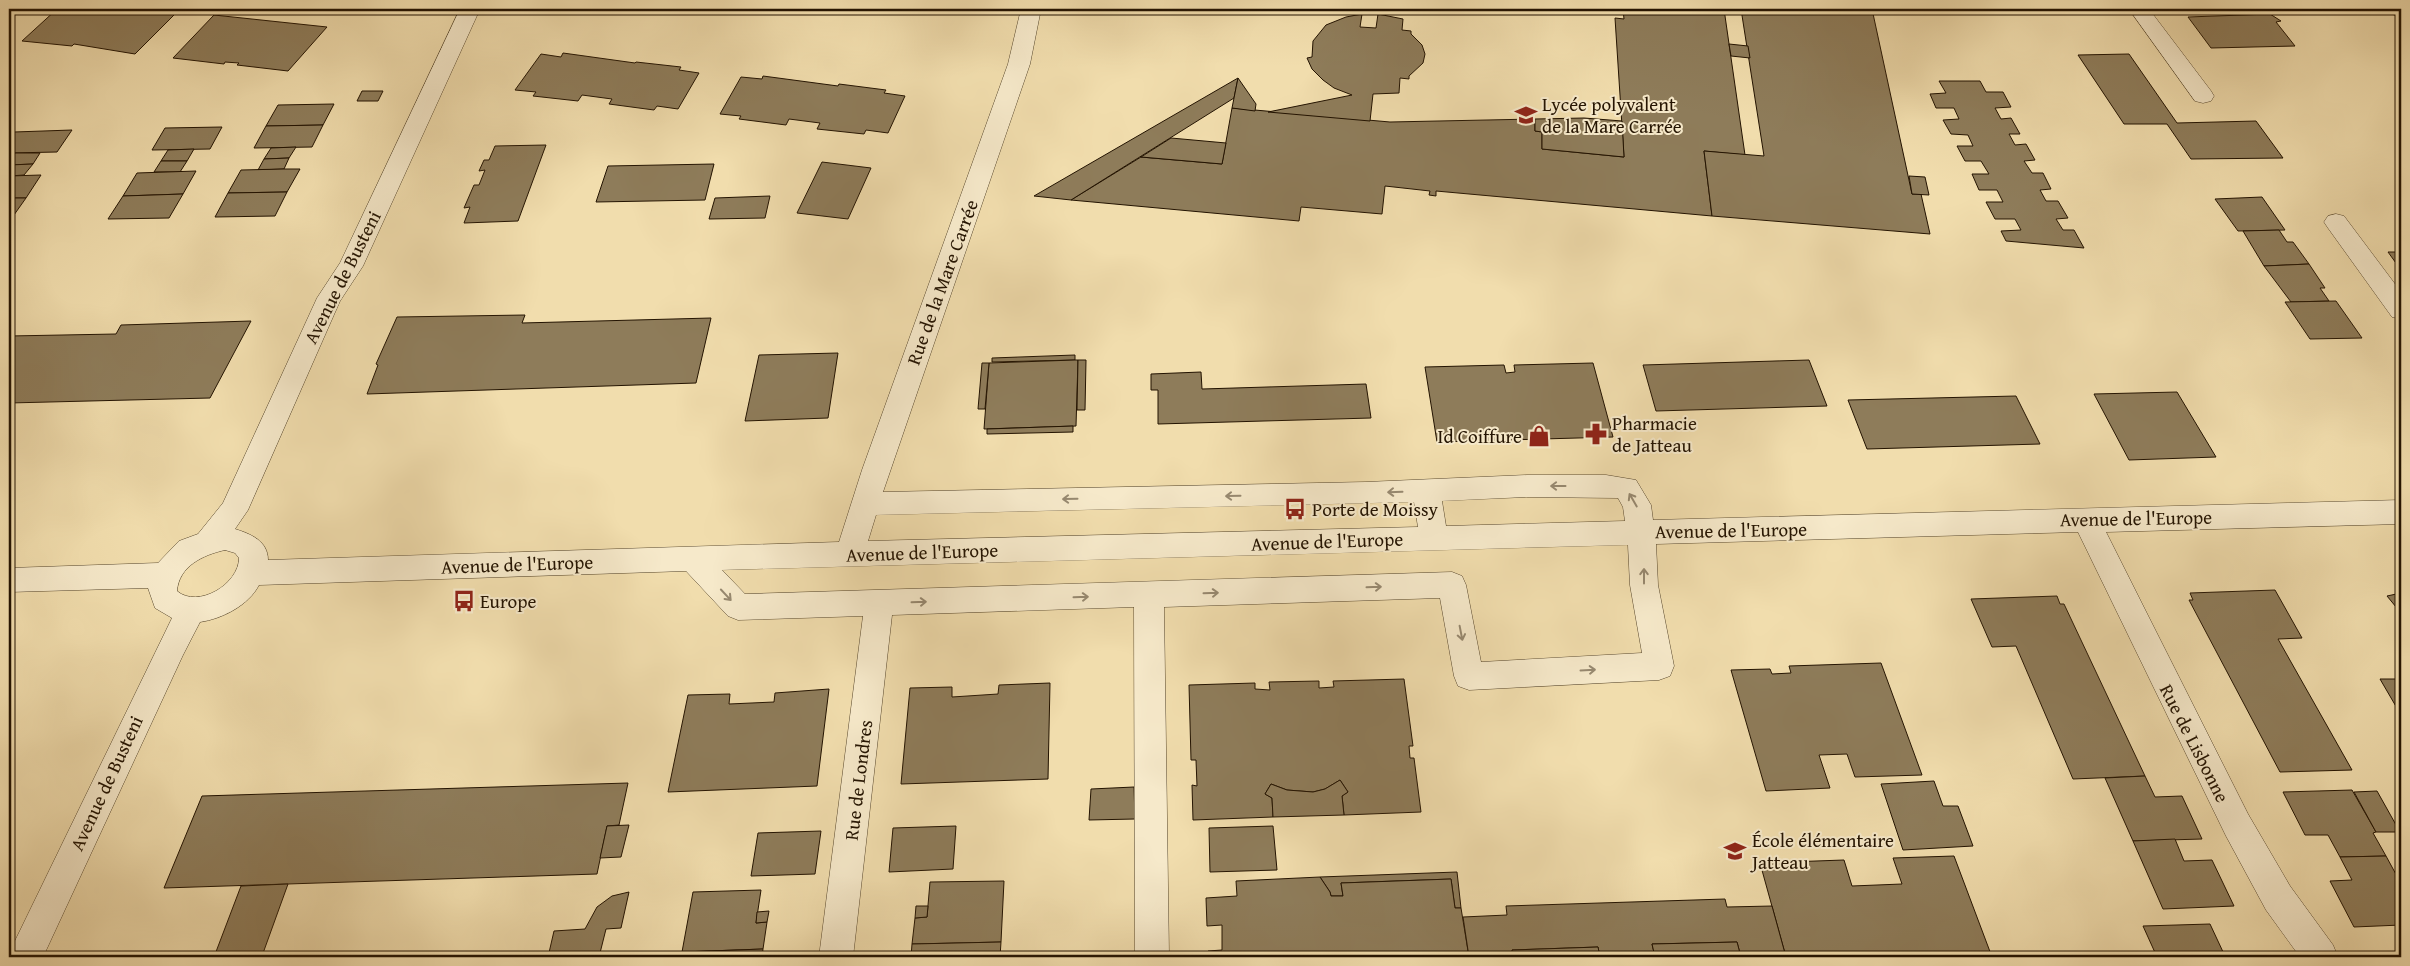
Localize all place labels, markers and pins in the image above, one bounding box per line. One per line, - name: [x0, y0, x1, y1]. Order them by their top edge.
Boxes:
- place label: Lycée polyvalent de la Mare Carrée: [1542, 90, 1682, 140]
- school or university icon: Lycée polyvalent de la Mare Carrée: [1513, 102, 1539, 128]
- place label: Pharmacie de Jatteau: [1612, 409, 1697, 459]
- pharmacy icon: Pharmacie de Jatteau: [1583, 421, 1609, 447]
- place label: Id Coiffure: [1438, 422, 1522, 450]
- shop icon: Id Coiffure: [1526, 423, 1552, 449]
- place label: Porte de Moissy: [1312, 495, 1438, 523]
- bus stop icon: Porte de Moissy: [1282, 496, 1308, 522]
- place label: Europe: [480, 587, 536, 615]
- bus stop icon: Europe: [451, 588, 477, 614]
- place label: École élémentaire Jatteau: [1750, 826, 1894, 876]
- school or university icon: École élémentaire Jatteau: [1722, 838, 1748, 864]

